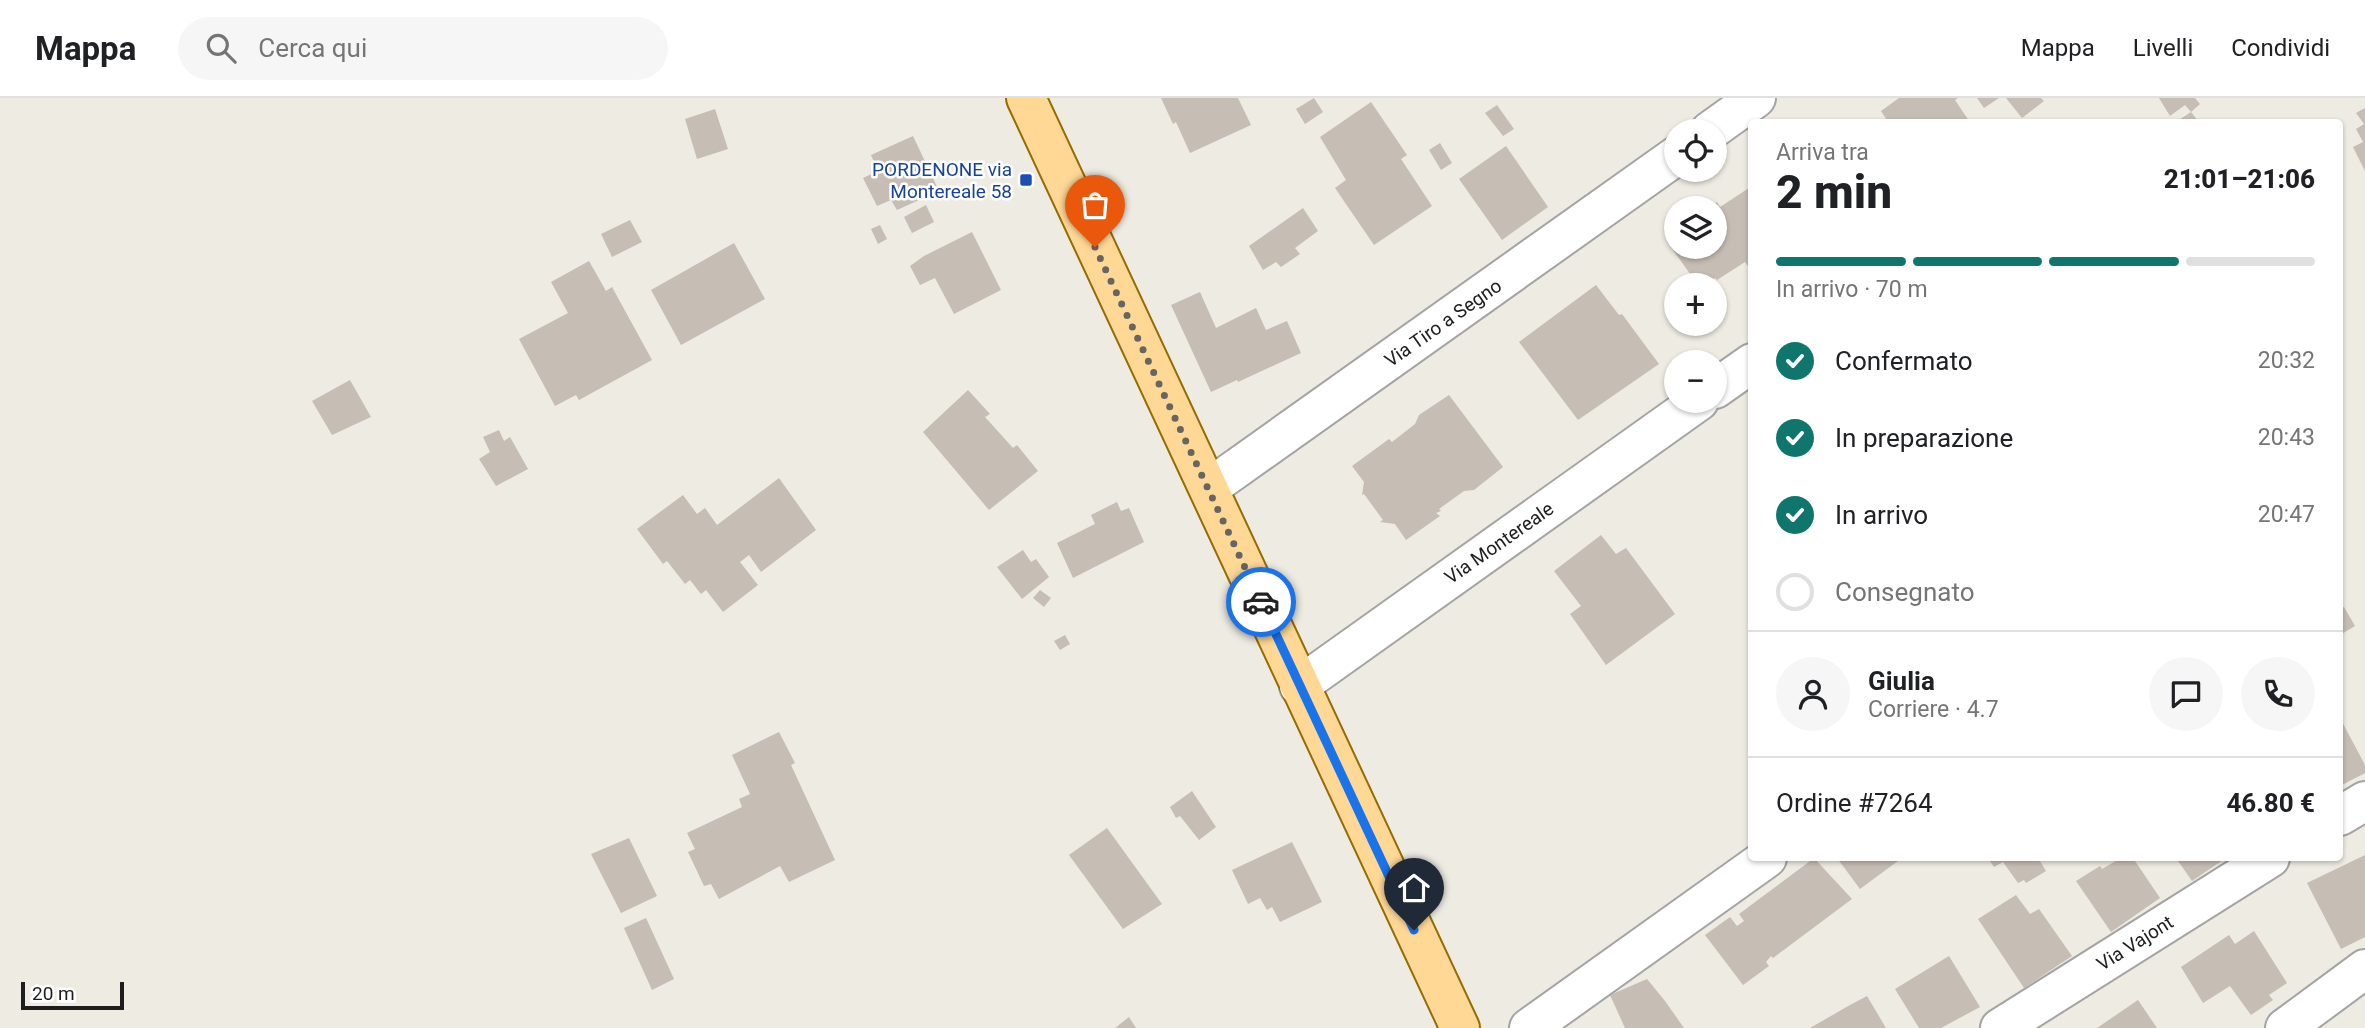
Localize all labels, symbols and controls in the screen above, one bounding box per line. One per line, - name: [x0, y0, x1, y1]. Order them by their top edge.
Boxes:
- search box: [178, 17, 668, 80]
- text: Mappa: [35, 29, 136, 68]
- icon: search: [202, 29, 240, 67]
- text: Cerca qui: [258, 33, 367, 63]
- text: Mappa: [2021, 34, 2095, 62]
- text: Livelli: [2133, 34, 2193, 62]
- text: Condividi: [2231, 34, 2330, 62]
- map controls: [1664, 119, 1727, 413]
- button: locate: [1664, 119, 1727, 182]
- text: Arriva tra: [1776, 139, 1869, 166]
- place label: PORDENONE via Montereale 58: [872, 158, 1012, 203]
- text: 21:01–21:06: [2164, 164, 2315, 194]
- text: 2 min: [1776, 165, 1892, 219]
- marker: PORDENONE via Montereale 58: [1018, 172, 1034, 188]
- pin: [1065, 175, 1125, 247]
- icon: bag: [1076, 186, 1114, 224]
- button: layers: [1664, 196, 1727, 259]
- button: +: [1664, 273, 1727, 336]
- street label: Via Tiro a Segno: [1380, 274, 1506, 372]
- text: In arrivo · 70 m: [1776, 276, 1928, 303]
- icon: check: [1776, 342, 1814, 380]
- text: Confermato: [1835, 346, 1972, 376]
- text: 20:32: [2258, 347, 2315, 374]
- button: −: [1664, 350, 1727, 413]
- icon: check: [1776, 419, 1814, 457]
- text: In preparazione: [1835, 423, 2013, 453]
- text: 20:43: [2258, 424, 2315, 451]
- icon: check: [1776, 496, 1814, 534]
- street label: Via Montereale: [1440, 497, 1558, 589]
- text: In arrivo: [1835, 500, 1928, 530]
- text: 20:47: [2258, 501, 2315, 528]
- courier: [1226, 567, 1296, 637]
- text: Consegnato: [1835, 577, 1975, 607]
- icon: car: [1242, 583, 1280, 621]
- button: person: [1776, 657, 1850, 731]
- button: chat: [2149, 657, 2223, 731]
- button: phone: [2241, 657, 2315, 731]
- text: Giulia: [1868, 666, 1935, 696]
- text: Corriere · 4.7: [1868, 696, 1999, 723]
- text: Ordine #7264: [1776, 788, 1933, 818]
- text: 46.80 €: [2226, 788, 2315, 818]
- pin: [1384, 858, 1444, 930]
- icon: home: [1395, 869, 1433, 907]
- street label: Via Vajont: [2092, 910, 2178, 976]
- scale bar: [21, 979, 124, 1011]
- text: 20 m: [32, 982, 75, 1005]

